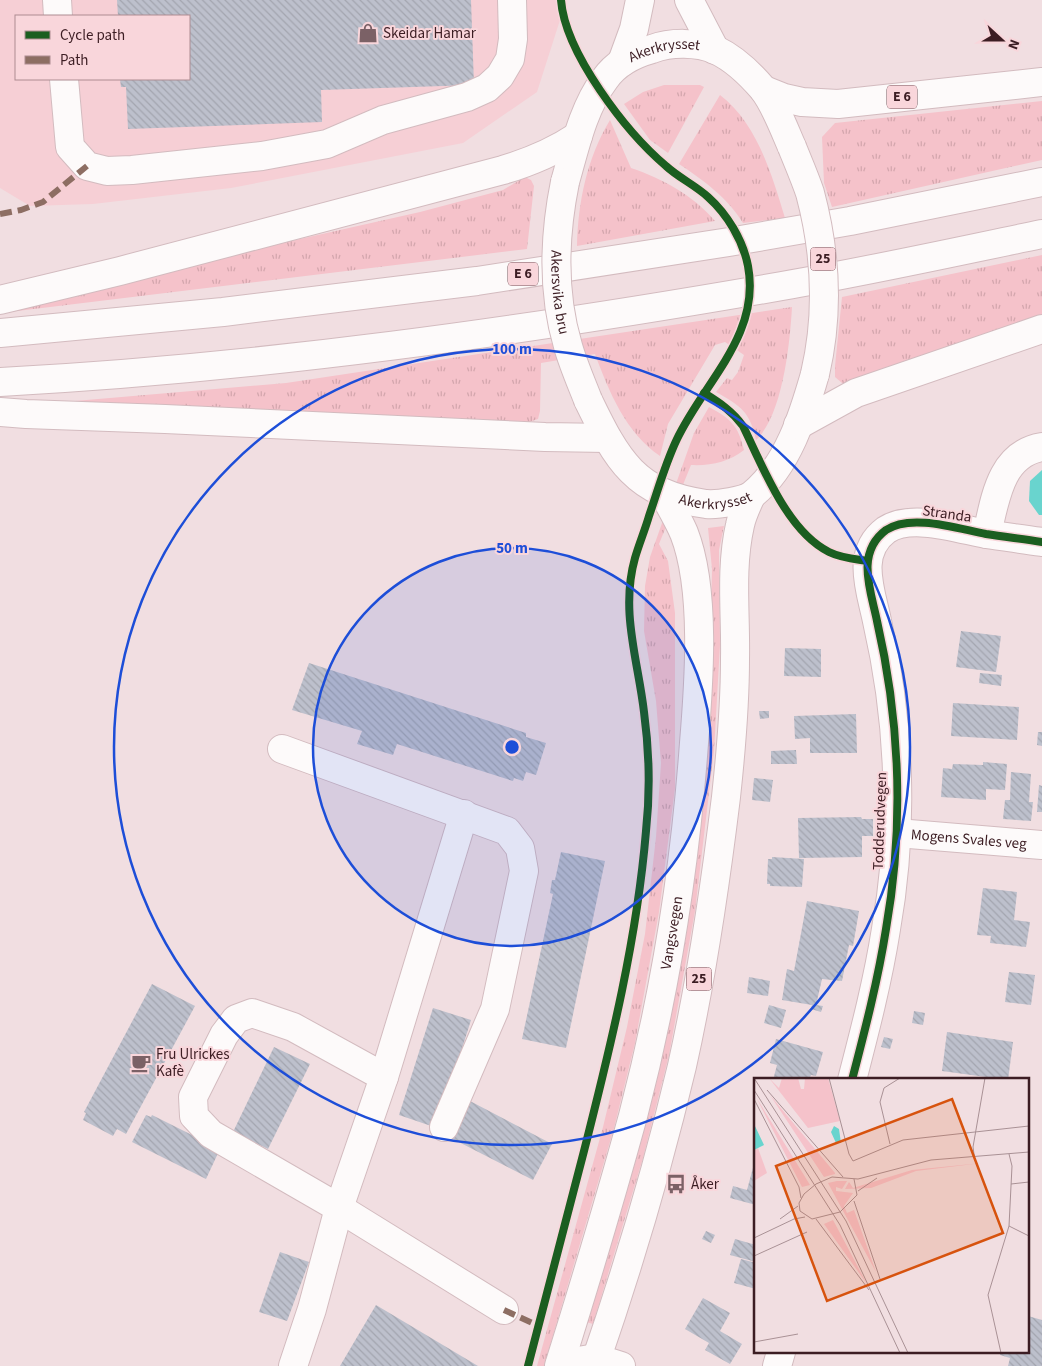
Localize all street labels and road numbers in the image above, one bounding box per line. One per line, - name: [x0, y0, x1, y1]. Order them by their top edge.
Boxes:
- street label: Akerkrysset: [625, 33, 701, 67]
- road number: E 6: [887, 85, 917, 108]
- road number: 25: [810, 248, 836, 270]
- street label: Akersvika bru: [546, 250, 575, 336]
- road number: E 6: [508, 262, 538, 286]
- street label: Akerkrysset: [677, 486, 755, 515]
- street label: Stranda: [921, 500, 973, 528]
- street label: Todderudvegen: [868, 772, 892, 870]
- street label: Mogens Svales veg: [910, 824, 1028, 854]
- street label: Vangsvegen: [655, 895, 688, 971]
- road number: 25: [686, 968, 712, 991]

